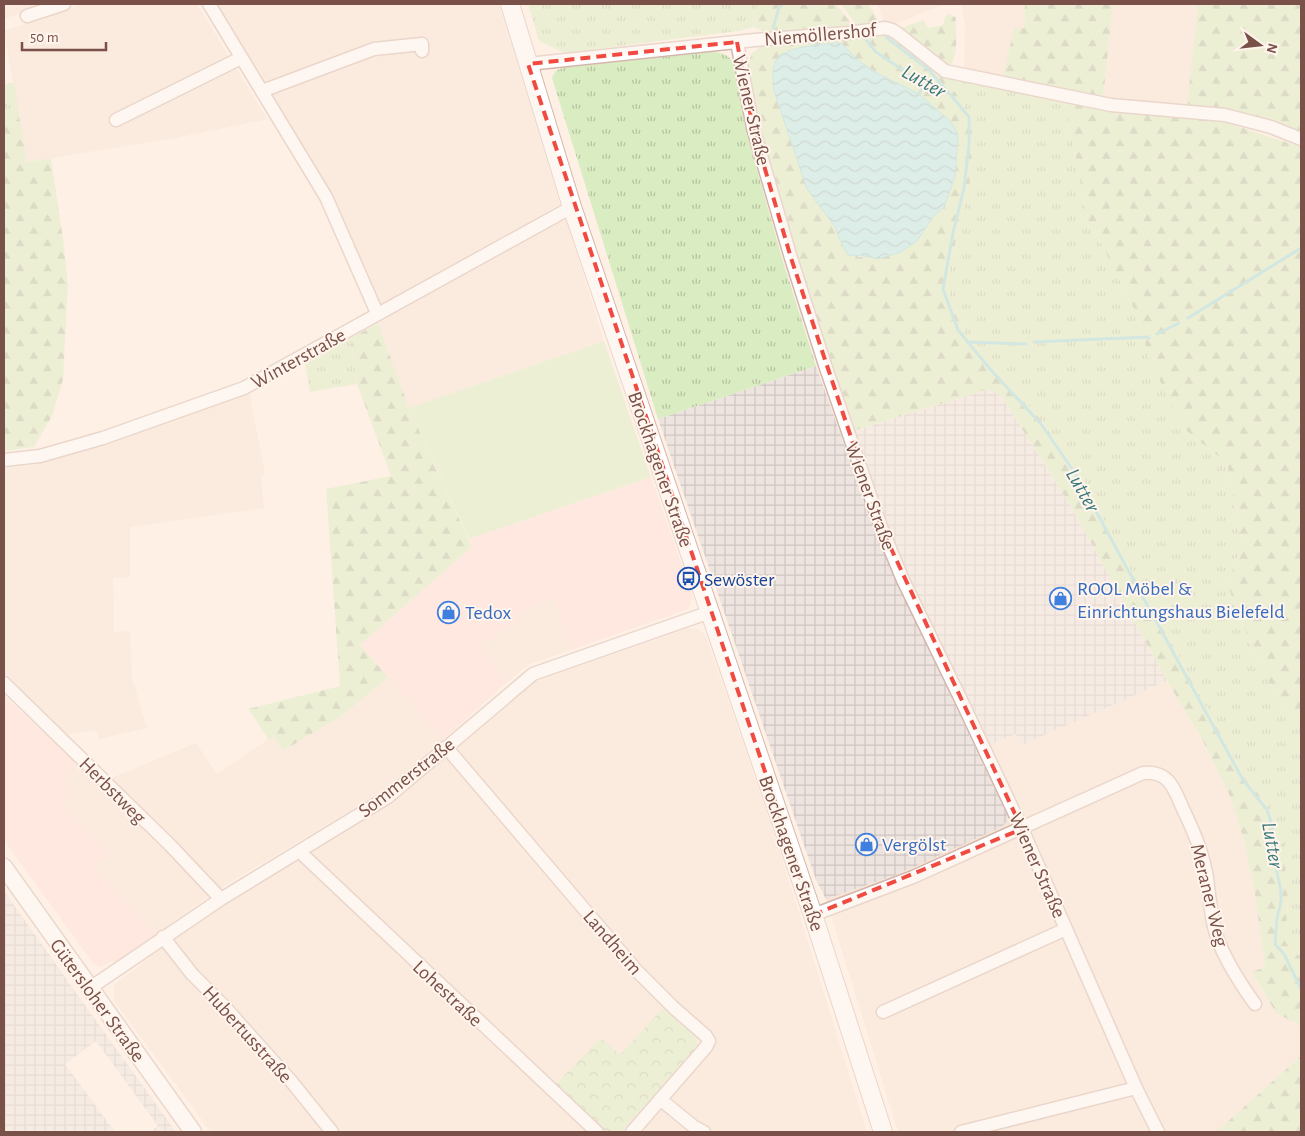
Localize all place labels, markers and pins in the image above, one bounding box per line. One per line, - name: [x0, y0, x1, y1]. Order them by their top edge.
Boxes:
- bus stop icon: Sewöster: [676, 567, 700, 591]
- place label: Sewöster: [704, 570, 775, 590]
- place label: ROOL Möbel & Einrichtungshaus Bielefeld: [1077, 579, 1285, 622]
- shop icon: ROOL Möbel & Einrichtungshaus Bielefeld: [1049, 587, 1073, 611]
- shop icon: Tedox: [437, 600, 461, 624]
- place label: Tedox: [465, 603, 512, 623]
- shop icon: Vergölst: [854, 832, 878, 856]
- place label: Vergölst: [882, 835, 947, 855]

